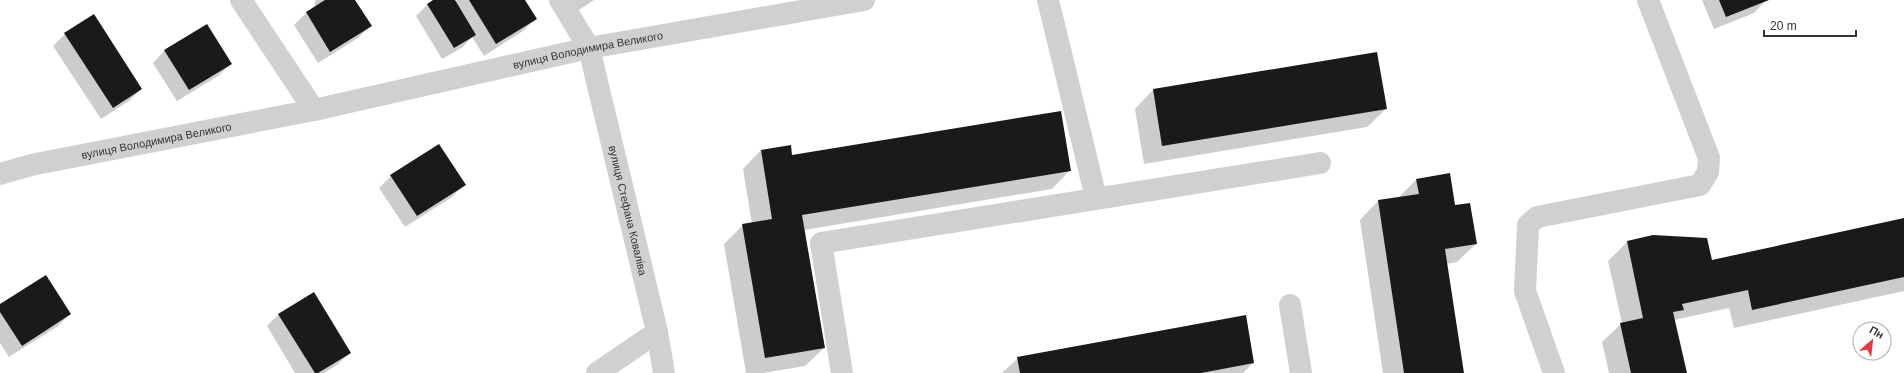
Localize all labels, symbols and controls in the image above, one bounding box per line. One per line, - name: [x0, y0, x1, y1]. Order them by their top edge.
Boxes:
- scale bar: [1764, 12, 1856, 38]
- text: 20 m: [1770, 19, 1797, 33]
- street label: вулиця Володимира Великого: [512, 29, 664, 71]
- street label: вулиця Володимира Великого: [80, 120, 232, 161]
- street label: вулиця Стефана Коваліва: [607, 144, 649, 277]
- north arrow: [1852, 321, 1892, 361]
- text: Пн: [1867, 323, 1886, 341]

